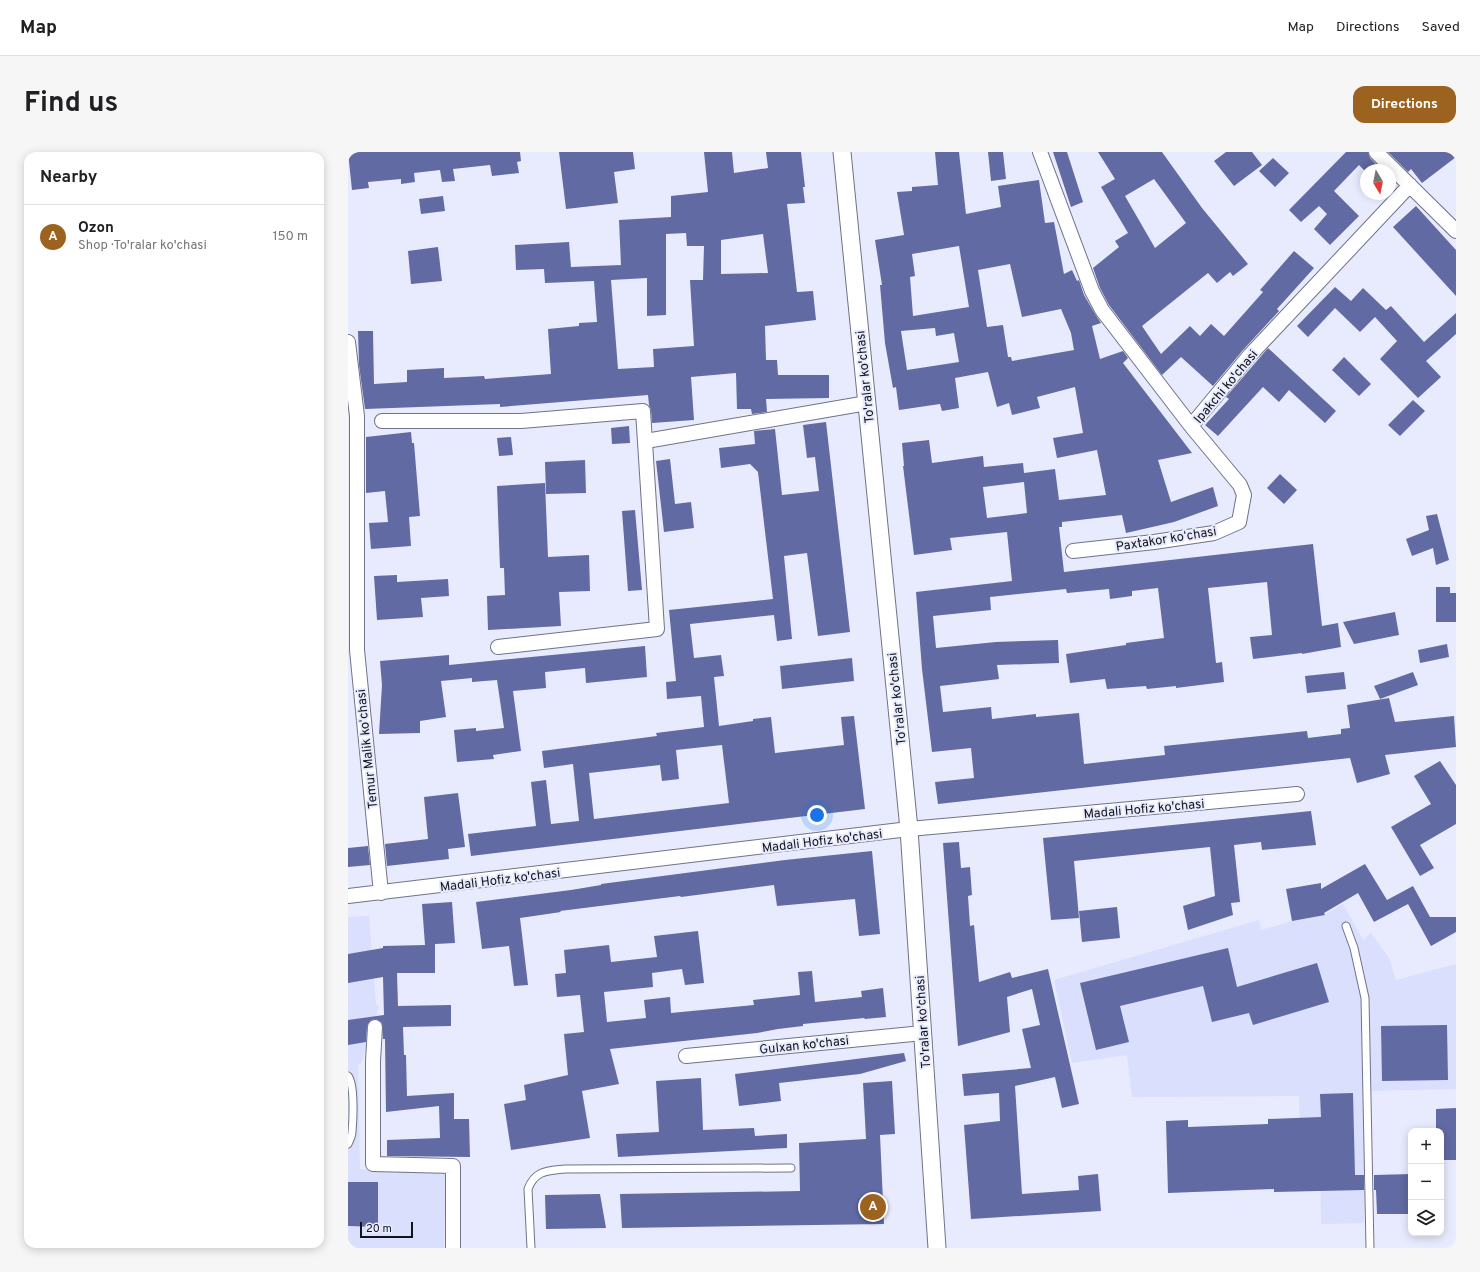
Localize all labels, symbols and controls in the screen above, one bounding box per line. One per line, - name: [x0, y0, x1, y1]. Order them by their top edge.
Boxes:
- text: Map: [20, 16, 57, 40]
- text: Map: [1288, 19, 1314, 36]
- text: Directions: [1336, 19, 1400, 36]
- text: Saved: [1422, 19, 1460, 36]
- text: Find us: [24, 86, 118, 122]
- button: Directions: [1353, 86, 1456, 123]
- north arrow: [1360, 164, 1396, 200]
- text: Nearby: [40, 167, 97, 189]
- text: Ozon: [78, 219, 114, 238]
- text: A: [48, 229, 58, 245]
- text: 150 m: [273, 229, 308, 245]
- text: Shop · To'ralar ko'chasi: [78, 238, 207, 254]
- street label: To'ralar ko'chasi: [853, 330, 879, 424]
- street label: Ipakchi ko'chasi: [1191, 347, 1262, 427]
- street label: Paxtakor koʻchasi: [1115, 524, 1218, 556]
- street label: To'ralar ko'chasi: [885, 652, 911, 746]
- street label: Temur Malik koʻchasi: [354, 688, 382, 810]
- street label: Madali Hofiz ko'chasi: [1083, 797, 1205, 823]
- your location: [807, 805, 827, 825]
- street label: Madali Hofiz ko'chasi: [761, 827, 883, 857]
- street label: Madali Hofiz ko'chasi: [439, 866, 561, 896]
- street label: To'ralar ko'chasi: [913, 975, 935, 1069]
- street label: Gulxan ko'chasi: [759, 1033, 850, 1059]
- map controls: [1408, 1128, 1444, 1236]
- button: +: [1408, 1128, 1444, 1164]
- button: −: [1408, 1164, 1444, 1200]
- pin: A: [860, 1192, 886, 1222]
- button: layers: [1408, 1200, 1444, 1236]
- scale bar: [360, 1220, 413, 1239]
- text: 20 m: [366, 1222, 392, 1236]

